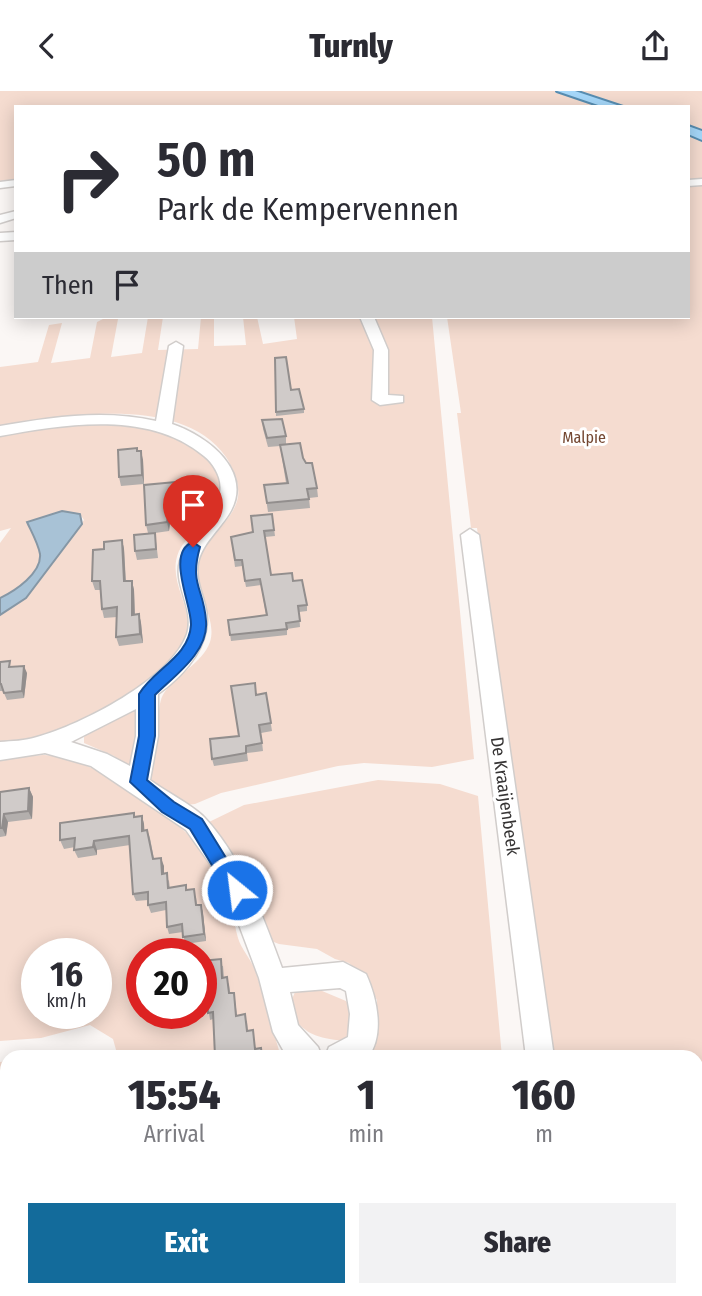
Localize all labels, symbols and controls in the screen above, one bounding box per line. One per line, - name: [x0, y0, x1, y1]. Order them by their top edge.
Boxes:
- icon: back: [28, 27, 66, 65]
- text: Turnly: [309, 27, 393, 65]
- icon: share: [636, 27, 674, 65]
- text: 50 m: [157, 130, 255, 189]
- icon: right: [42, 133, 133, 224]
- text: Park de Kempervennen: [157, 190, 459, 228]
- icon: arrive: [108, 266, 146, 304]
- text: Then: [42, 270, 94, 301]
- park label: Malpie: [562, 428, 606, 447]
- pin: [163, 475, 223, 547]
- icon: arrive: [174, 486, 212, 524]
- street label: De Kraaijenbeek: [486, 735, 524, 857]
- position arrow: [200, 853, 274, 927]
- speed limit sign: 20: [126, 938, 217, 1029]
- text: 16: [50, 953, 83, 995]
- text: km/h: [46, 990, 87, 1012]
- text: 15:54: [128, 1070, 220, 1120]
- text: 1: [357, 1070, 375, 1120]
- text: 160: [512, 1070, 576, 1120]
- text: Arrival: [144, 1120, 205, 1148]
- text: min: [348, 1120, 384, 1148]
- text: m: [535, 1120, 553, 1148]
- button: Exit: [28, 1203, 345, 1283]
- button: Share: [359, 1203, 676, 1283]

